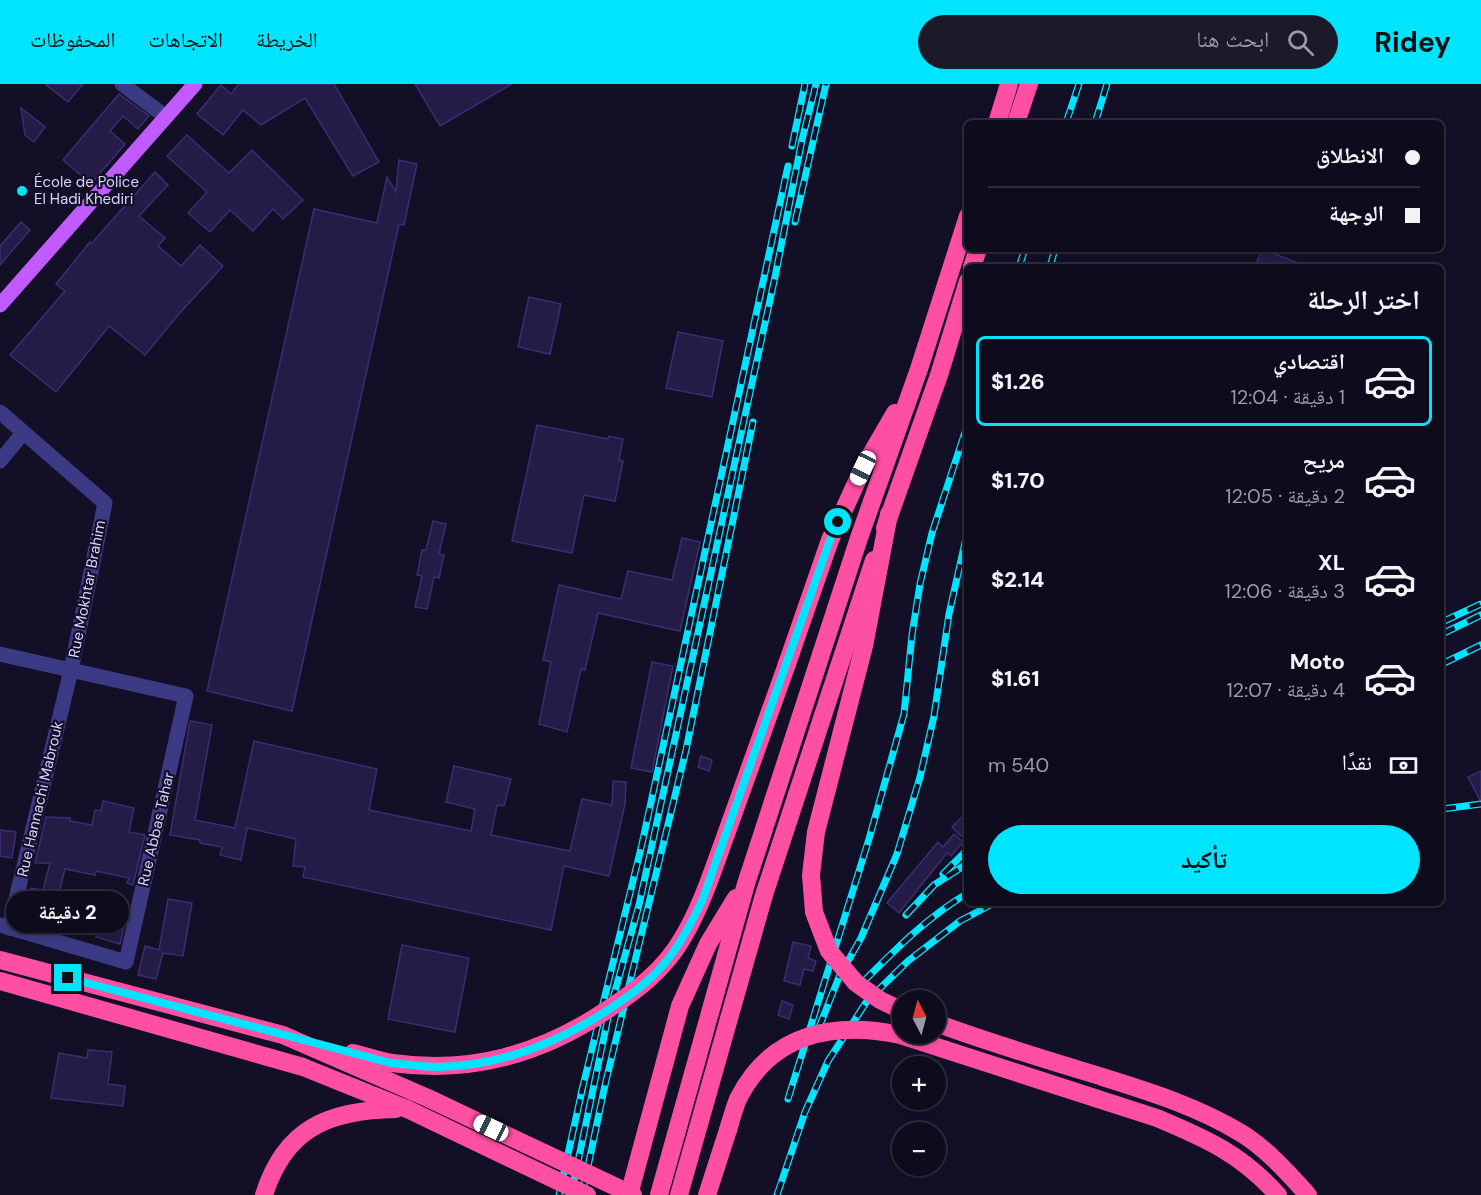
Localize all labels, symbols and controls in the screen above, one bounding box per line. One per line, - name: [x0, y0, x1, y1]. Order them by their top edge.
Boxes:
- search box: [918, 15, 1338, 69]
- text: Ridey: [1374, 24, 1451, 61]
- text: ابحث هنا: [1196, 25, 1269, 54]
- text: المحفوظات: [30, 26, 115, 54]
- text: الاتجاهات: [148, 26, 223, 54]
- text: الخريطة: [256, 26, 318, 54]
- icon: search: [1284, 26, 1317, 59]
- text: الانطلاق: [1316, 141, 1384, 170]
- place label: École de Police El Hadi Khediri: [34, 172, 139, 209]
- marker: École de Police El Hadi Khediri: [15, 184, 29, 198]
- text: الوجهة: [1329, 199, 1384, 228]
- text: اختر الرحلة: [1307, 282, 1420, 317]
- text: اقتصادي: [1273, 347, 1345, 376]
- icon: car: [1363, 354, 1417, 408]
- text: $1.26: [991, 367, 1045, 396]
- text: 1 دقيقة · 12:04: [1231, 384, 1345, 410]
- text: مريح: [1302, 446, 1345, 475]
- car: [847, 448, 879, 488]
- icon: car: [1363, 453, 1417, 507]
- text: $1.70: [991, 466, 1045, 495]
- text: 2 دقيقة · 12:05: [1225, 483, 1345, 509]
- route start: [824, 508, 851, 535]
- street label: Rue Mokhtar Brahim: [64, 519, 110, 659]
- text: XL: [1318, 548, 1345, 577]
- icon: car: [1363, 552, 1417, 606]
- text: $2.14: [991, 565, 1045, 594]
- text: 3 دقيقة · 12:06: [1225, 578, 1345, 604]
- text: Moto: [1290, 647, 1345, 676]
- icon: car: [1363, 651, 1417, 705]
- text: $1.61: [991, 664, 1040, 693]
- text: 4 دقيقة · 12:07: [1226, 677, 1345, 703]
- street label: Rue Hannachi Mabrouk: [12, 719, 68, 879]
- text: نقدًا: [1342, 748, 1372, 777]
- icon: cash: [1387, 749, 1420, 782]
- text: 540 m: [988, 752, 1049, 778]
- street label: Rue Abbas Tahar: [133, 770, 179, 888]
- button: تأكيد: [988, 825, 1420, 894]
- callout: 2 دقيقة: [7, 891, 130, 933]
- text: 2 دقيقة: [38, 899, 97, 925]
- route end: [54, 964, 81, 991]
- north arrow: [892, 990, 946, 1044]
- map controls: [892, 990, 946, 1176]
- button: +: [892, 1056, 946, 1110]
- car: [471, 1112, 511, 1144]
- button: −: [892, 1122, 946, 1176]

